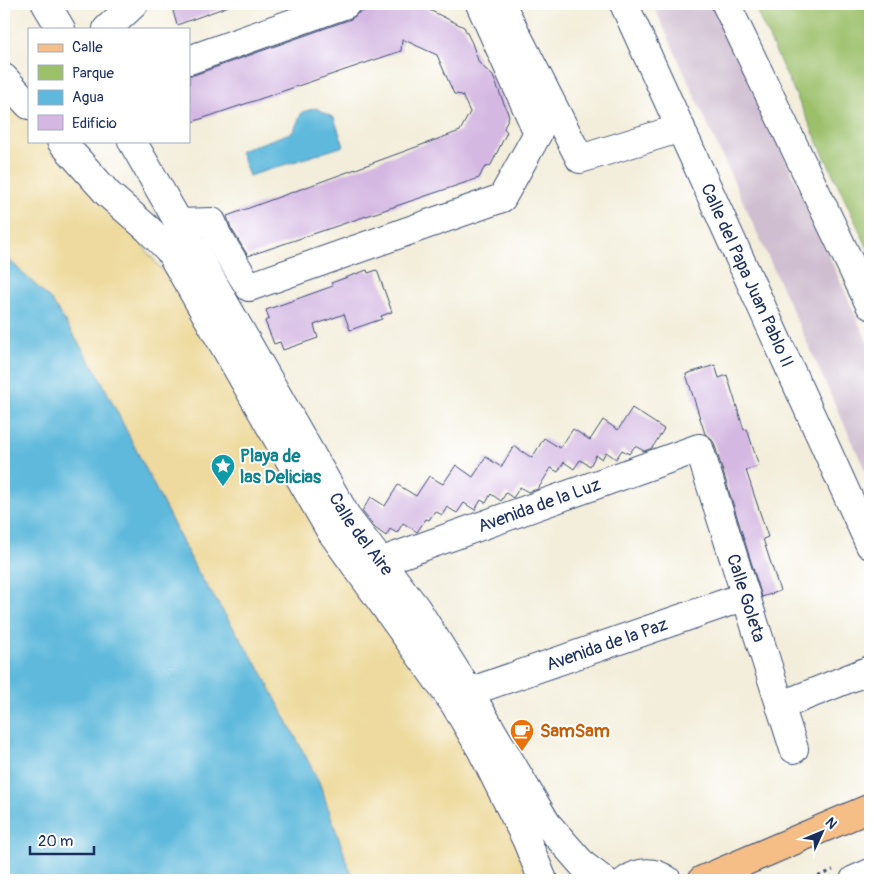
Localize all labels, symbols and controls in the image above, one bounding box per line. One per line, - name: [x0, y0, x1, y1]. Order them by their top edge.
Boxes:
- legend: [28, 28, 190, 142]
- text: Calle: [72, 38, 103, 57]
- text: Parque: [72, 64, 115, 83]
- text: Agua: [72, 88, 104, 107]
- text: Edificio: [72, 114, 117, 133]
- street label: Calle del Papa Juan Pablo II: [695, 180, 799, 371]
- place label: Playa de las Delicias: [240, 445, 322, 489]
- place icon: Playa de las Delicias: [210, 453, 236, 487]
- street label: Avenida de la Luz: [475, 473, 604, 538]
- street label: Calle del Aire: [323, 489, 398, 580]
- street label: Calle Goleta: [721, 551, 771, 645]
- street label: Avenida de la Paz: [543, 613, 671, 676]
- cafe icon: SamSam: [509, 718, 535, 752]
- place label: SamSam: [540, 720, 610, 743]
- north arrow: [796, 806, 846, 856]
- text: N: [822, 814, 840, 833]
- scale bar: [30, 824, 94, 856]
- text: 20 m: [38, 832, 73, 851]

